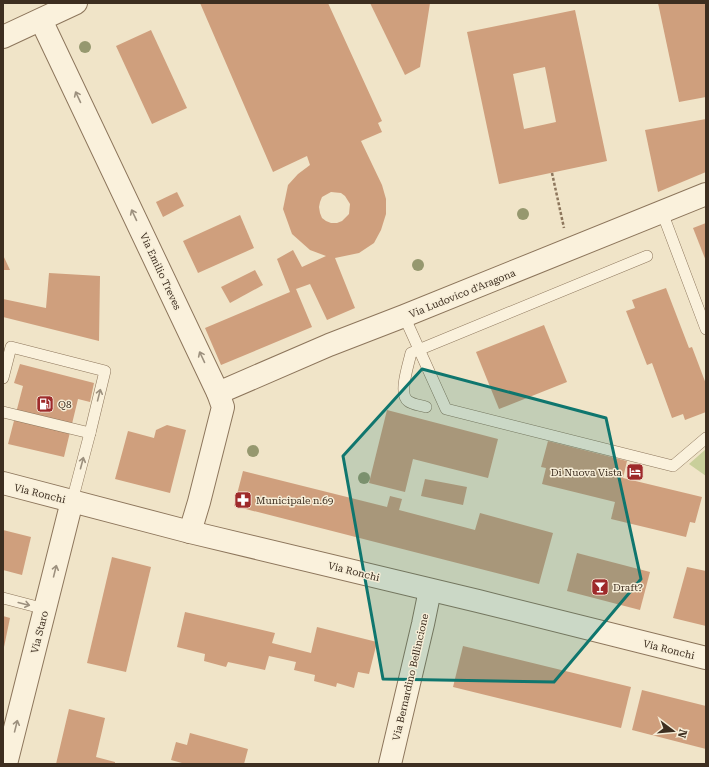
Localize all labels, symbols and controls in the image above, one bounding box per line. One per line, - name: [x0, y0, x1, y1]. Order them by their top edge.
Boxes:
- one-way arrow: [74, 92, 81, 104]
- one-way arrow: [130, 209, 137, 221]
- street label: Via Emilio Treves: [138, 231, 183, 312]
- street label: Via Ludovico d'Aragona: [407, 267, 517, 320]
- one-way arrow: [198, 352, 205, 364]
- one-way arrow: [96, 389, 103, 402]
- fuel station icon: Q8: [35, 394, 55, 414]
- place label: Q8: [58, 399, 72, 410]
- one-way arrow: [79, 457, 86, 470]
- hotel icon: Di Nuova Vista: [625, 462, 645, 482]
- place label: Di Nuova Vista: [551, 467, 623, 478]
- street label: Via Ronchi: [13, 482, 67, 505]
- pharmacy icon: Municipale n.69: [233, 490, 253, 510]
- place label: Municipale n.69: [256, 495, 334, 506]
- street label: Via Ronchi: [327, 560, 381, 583]
- one-way arrow: [51, 565, 59, 578]
- bar icon: Draft?: [590, 577, 610, 597]
- place label: Draft?: [613, 582, 643, 593]
- one-way arrow: [17, 601, 30, 608]
- street label: Via Staro: [29, 610, 50, 655]
- street label: Via Bernardino Bellincione: [391, 612, 431, 742]
- street label: Via Ronchi: [642, 638, 696, 661]
- north arrow: [653, 711, 693, 751]
- one-way arrow: [13, 720, 20, 733]
- text: N: [675, 728, 690, 740]

